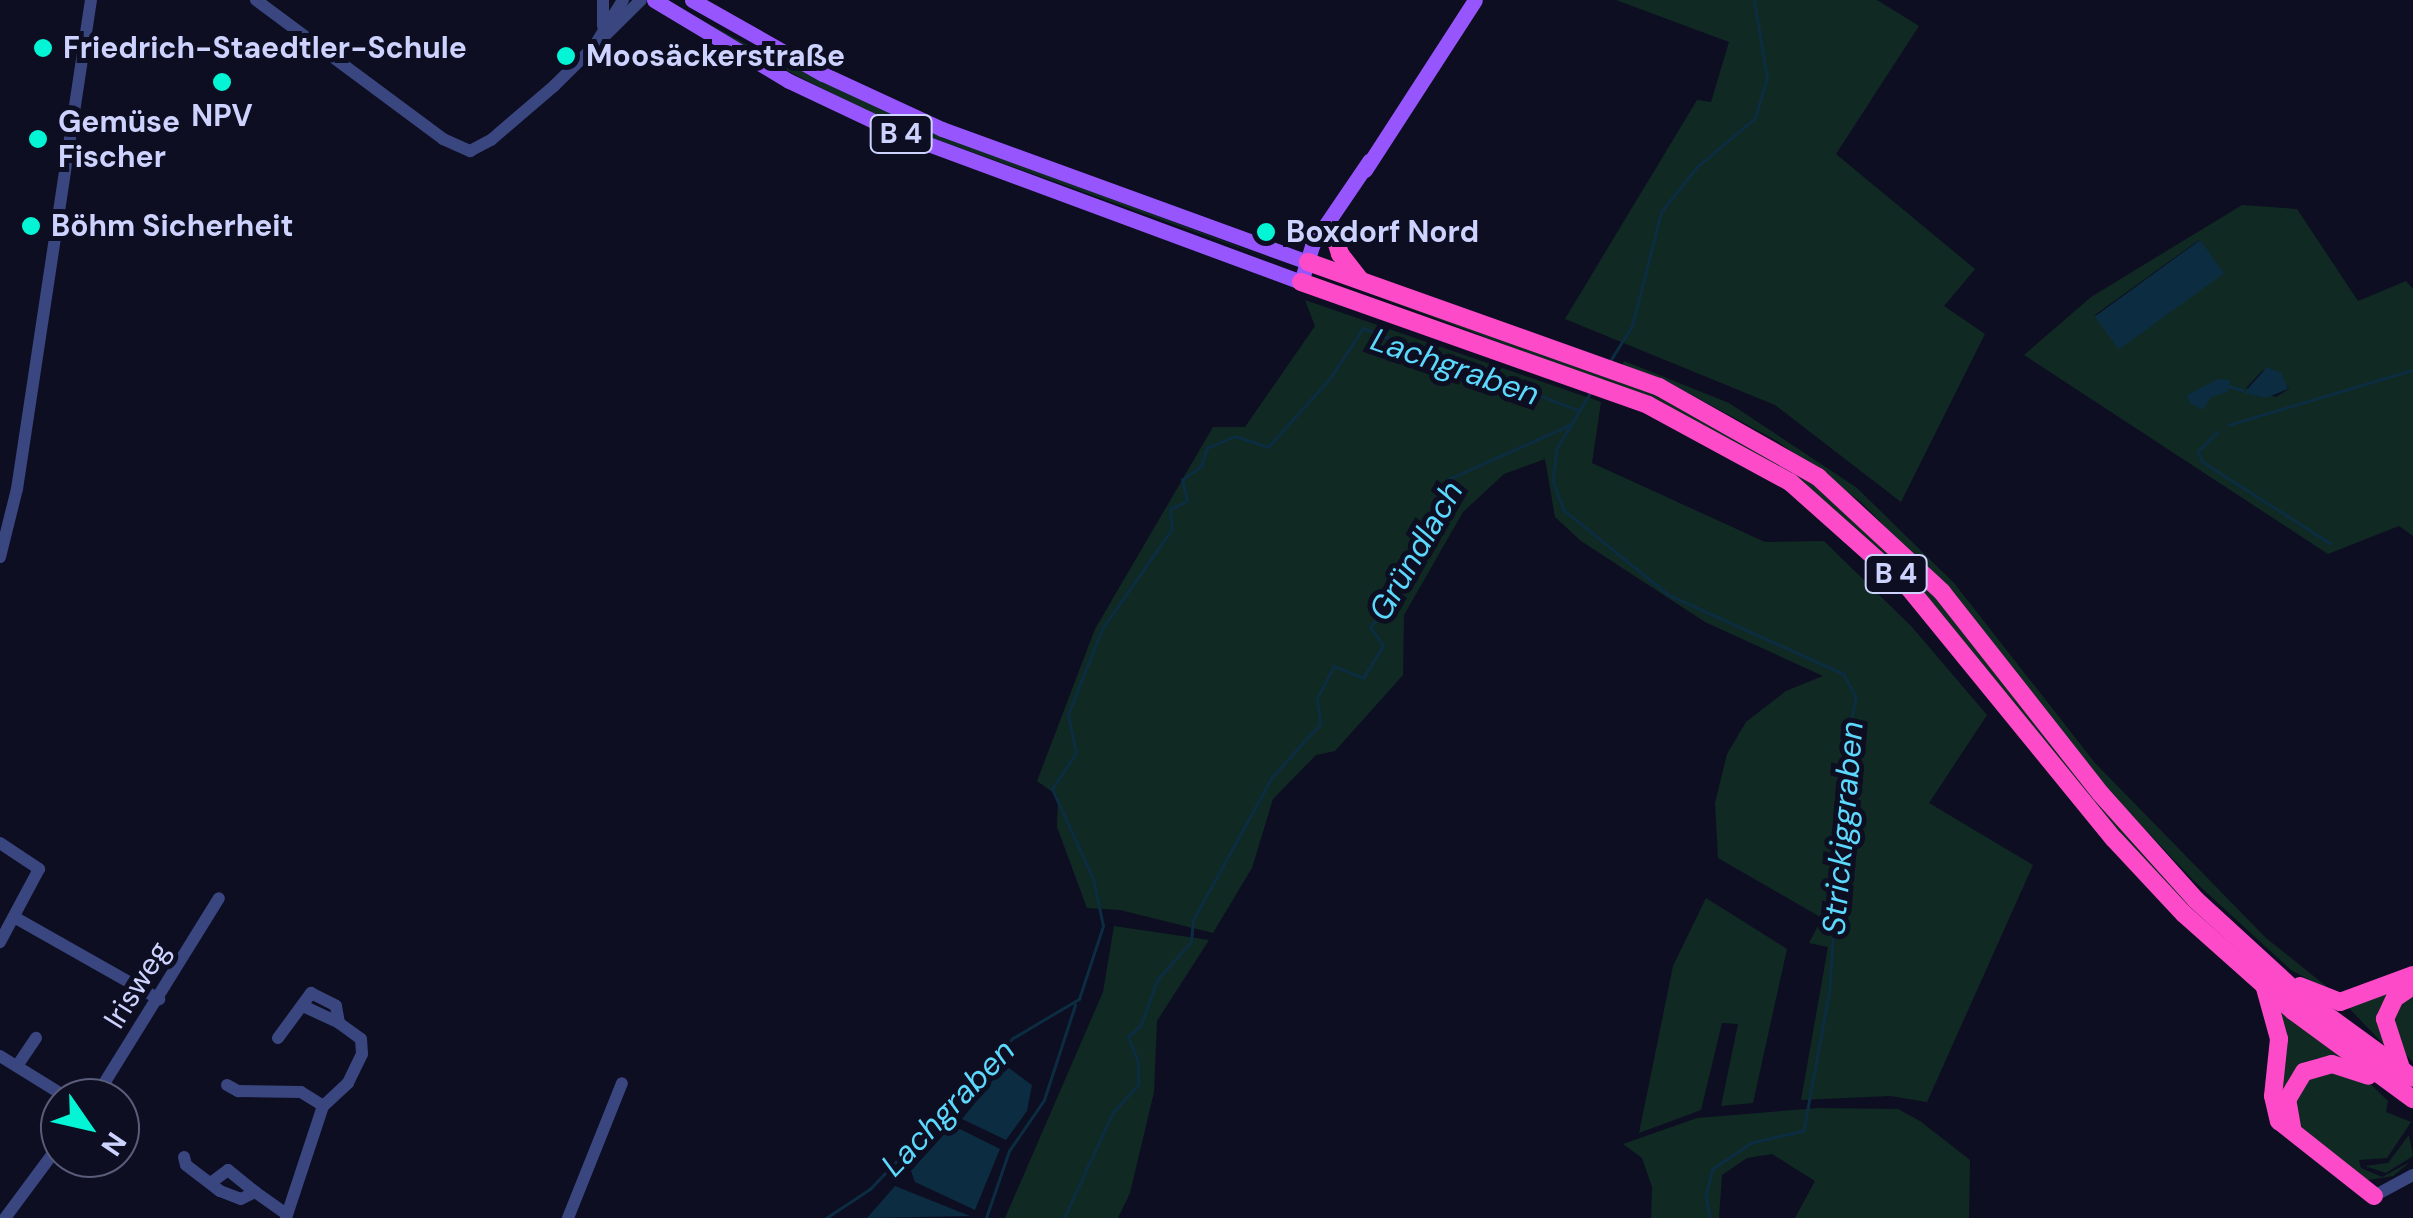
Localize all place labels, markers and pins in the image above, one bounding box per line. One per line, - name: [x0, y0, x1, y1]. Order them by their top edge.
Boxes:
- place label: Friedrich-Staedtler-Schule: [63, 30, 467, 66]
- marker: Friedrich-Staedtler-Schule: [32, 37, 54, 59]
- place label: Moosäckerstraße: [586, 38, 845, 74]
- marker: Moosäckerstraße: [555, 45, 577, 67]
- marker: NPV: [211, 71, 233, 93]
- place label: NPV: [191, 98, 253, 134]
- place label: Gemüse Fischer: [58, 104, 180, 174]
- marker: Gemüse Fischer: [27, 128, 49, 150]
- place label: Böhm Sicherheit: [51, 208, 293, 244]
- place label: Boxdorf Nord: [1286, 214, 1479, 250]
- marker: Böhm Sicherheit: [20, 215, 42, 237]
- marker: Boxdorf Nord: [1255, 221, 1277, 243]

